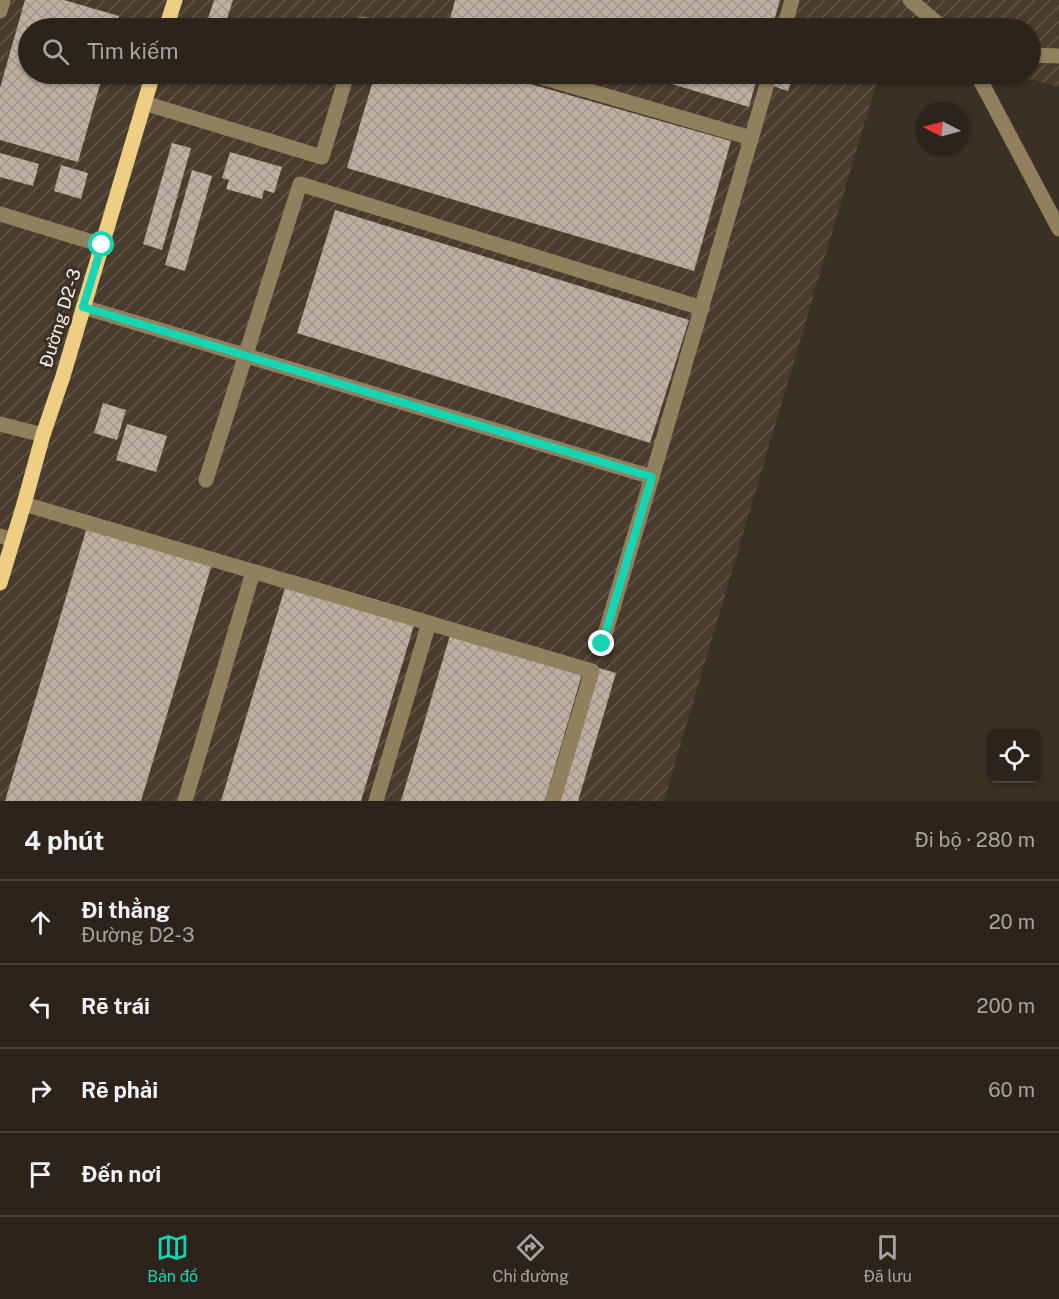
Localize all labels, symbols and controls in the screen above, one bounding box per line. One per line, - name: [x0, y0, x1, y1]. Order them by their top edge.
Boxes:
- search box: [18, 18, 1041, 84]
- icon: search: [39, 35, 72, 68]
- text: Tìm kiếm: [87, 38, 178, 64]
- north arrow: [915, 102, 969, 156]
- route start: [88, 231, 114, 257]
- street label: Đường D2-3: [35, 266, 85, 370]
- route end: [588, 630, 614, 656]
- map controls: [987, 729, 1041, 783]
- button: locate: [987, 729, 1041, 783]
- text: 4 phút: [24, 825, 104, 856]
- text: Đi bộ · 280 m: [915, 828, 1035, 852]
- text: Đi thẳng: [81, 897, 170, 923]
- icon: ahead: [24, 906, 57, 939]
- text: 20 m: [989, 910, 1035, 934]
- text: Đường D2-3: [81, 923, 195, 947]
- icon: left: [24, 990, 57, 1023]
- text: Rẽ trái: [81, 993, 150, 1019]
- text: 200 m: [977, 994, 1035, 1018]
- icon: right: [24, 1074, 57, 1107]
- text: Rẽ phải: [81, 1077, 158, 1103]
- text: 60 m: [988, 1078, 1035, 1102]
- icon: arrive: [24, 1158, 57, 1191]
- text: Đến nơi: [81, 1161, 161, 1187]
- tab: Bản đồ: [147, 1231, 198, 1286]
- tab: Chỉ đường: [492, 1231, 569, 1286]
- tab: Đã lưu: [863, 1231, 912, 1286]

